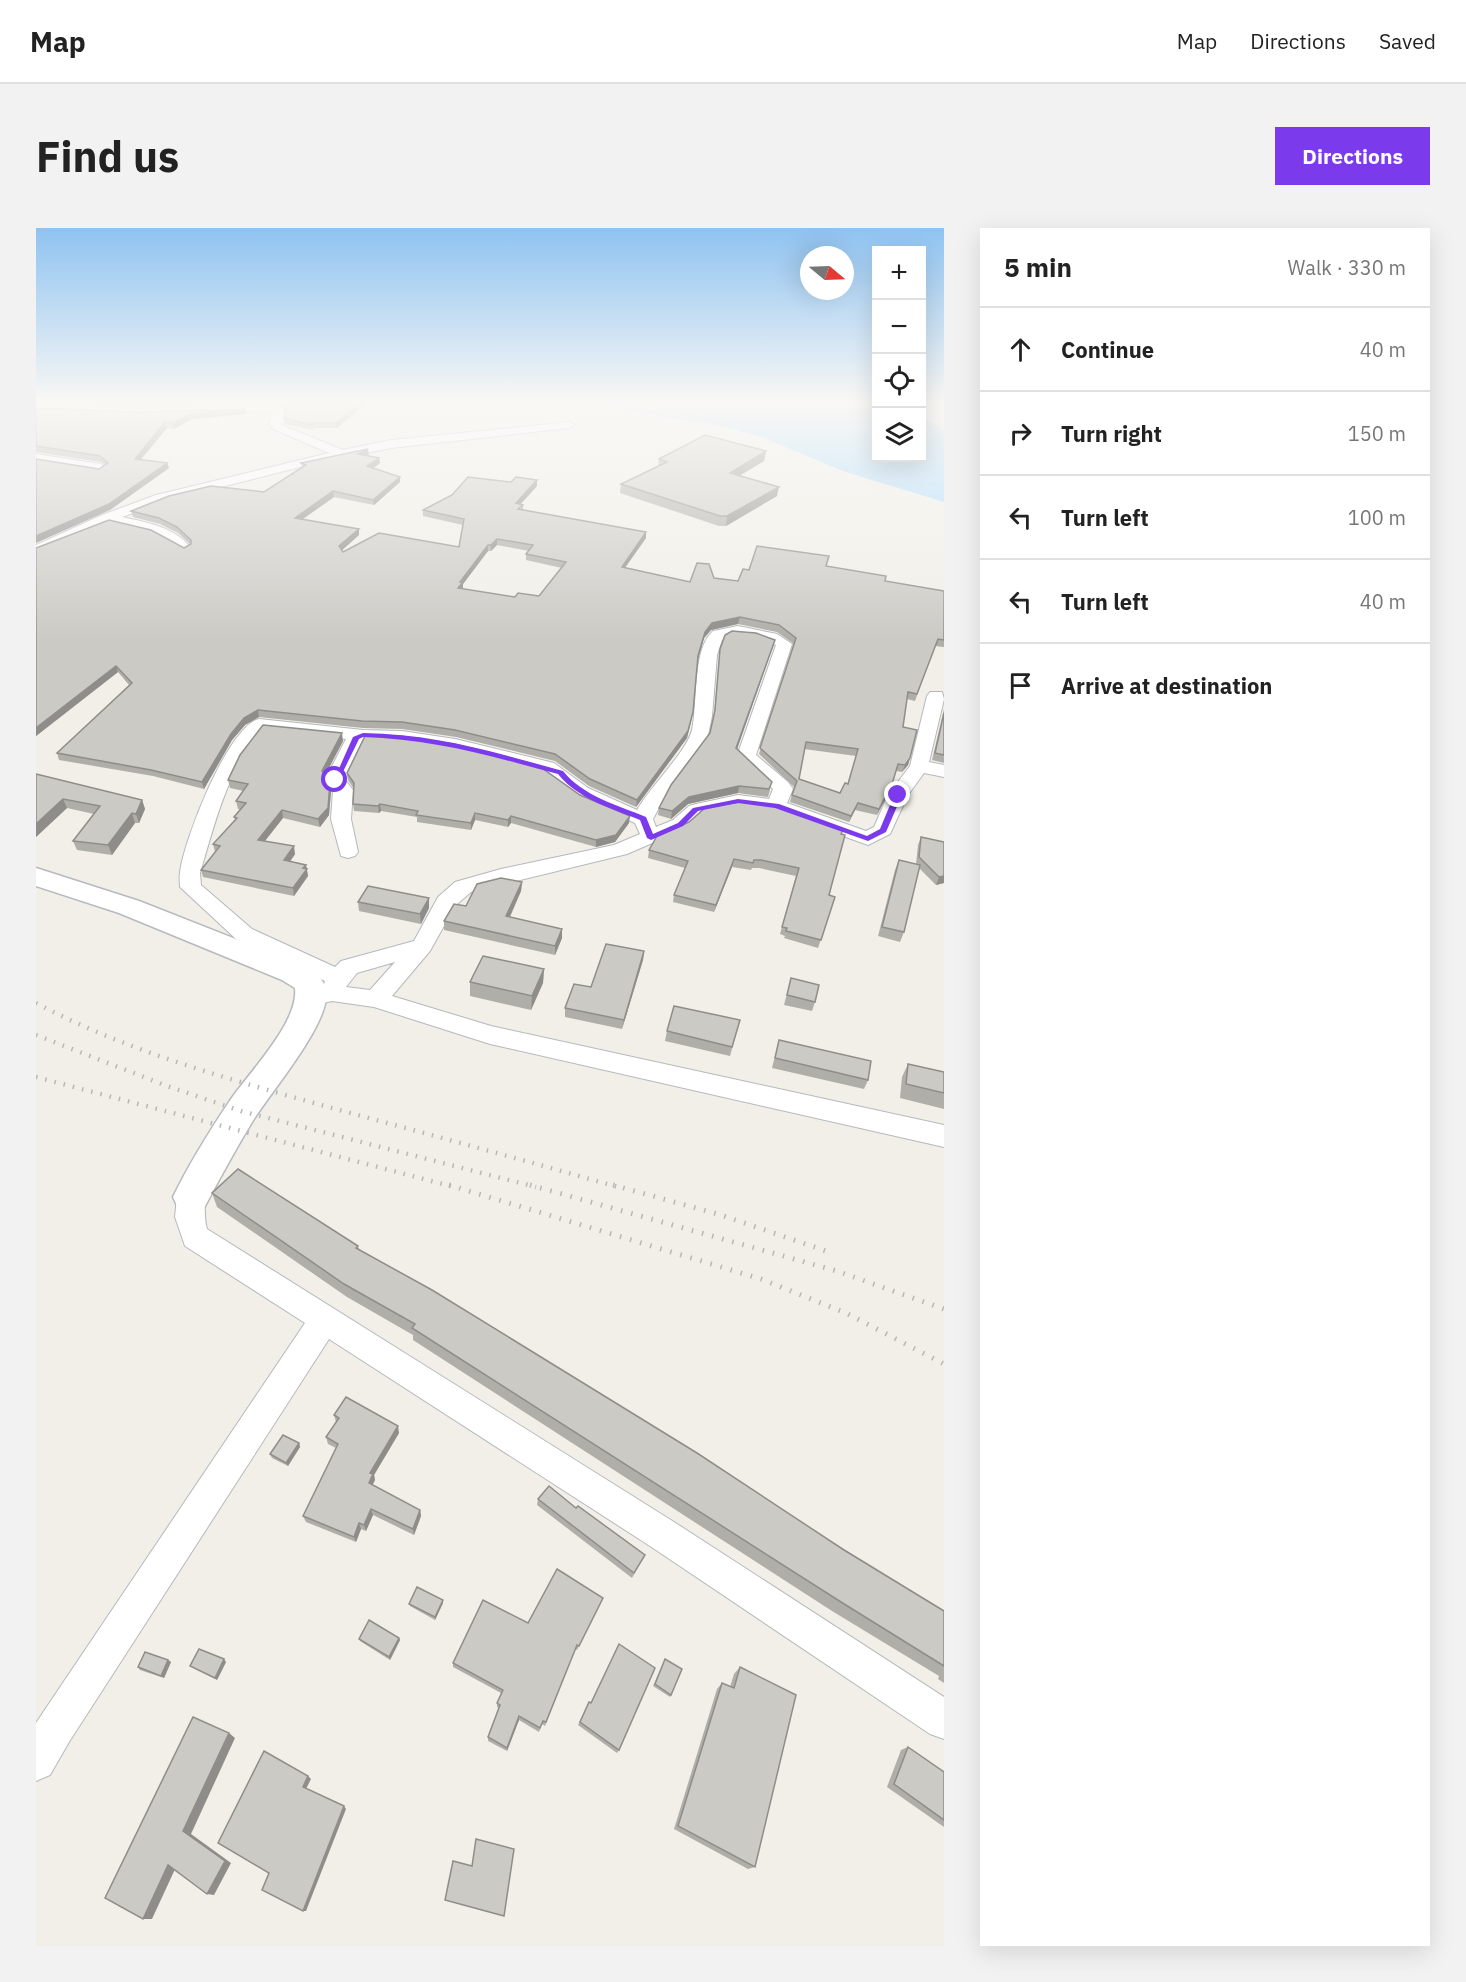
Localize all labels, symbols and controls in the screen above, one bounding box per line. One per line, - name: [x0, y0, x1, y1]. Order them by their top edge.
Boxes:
- text: Map: [30, 23, 86, 60]
- text: Map: [1177, 27, 1217, 55]
- text: Directions: [1250, 27, 1346, 55]
- text: Saved: [1379, 27, 1436, 55]
- button: Directions: [1275, 127, 1430, 185]
- text: Find us: [36, 129, 179, 184]
- north arrow: [800, 246, 854, 300]
- map controls: [872, 246, 926, 462]
- button: +: [872, 246, 926, 300]
- text: 5 min: [1004, 250, 1072, 284]
- text: Walk · 330 m: [1288, 254, 1406, 281]
- button: −: [872, 300, 926, 354]
- icon: ahead: [1004, 333, 1037, 366]
- text: Continue: [1061, 335, 1154, 364]
- text: 40 m: [1360, 336, 1406, 363]
- button: locate: [872, 354, 926, 408]
- button: layers: [872, 408, 926, 462]
- icon: right: [1004, 417, 1037, 450]
- text: Turn right: [1061, 419, 1162, 448]
- text: 150 m: [1348, 420, 1406, 447]
- icon: left: [1004, 501, 1037, 534]
- text: Turn left: [1061, 503, 1149, 532]
- text: 100 m: [1348, 504, 1406, 531]
- icon: left: [1004, 585, 1037, 618]
- text: Turn left: [1061, 587, 1149, 616]
- text: 40 m: [1360, 588, 1406, 615]
- icon: arrive: [1004, 669, 1037, 702]
- text: Arrive at destination: [1061, 671, 1272, 700]
- route start: [321, 766, 347, 792]
- route end: [884, 781, 910, 807]

